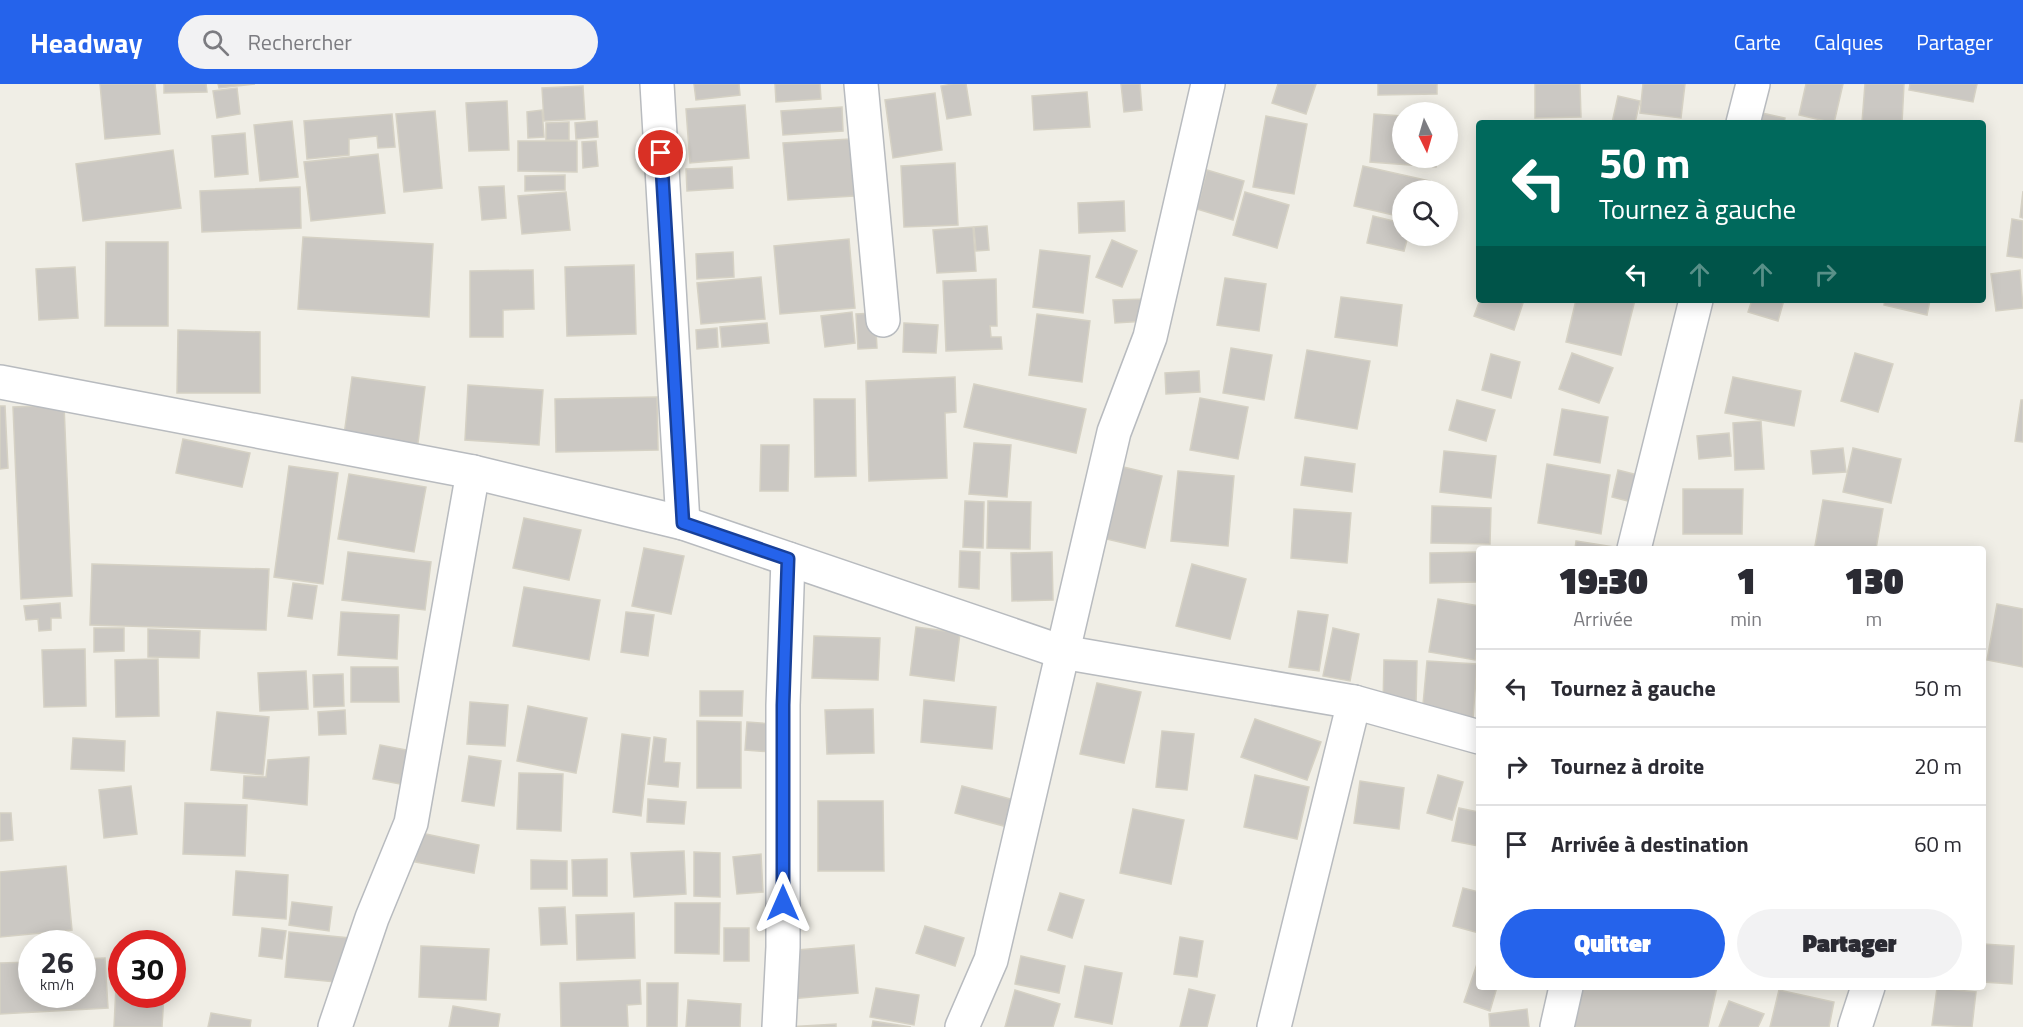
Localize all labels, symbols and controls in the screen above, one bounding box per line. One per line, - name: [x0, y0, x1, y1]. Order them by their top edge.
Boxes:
- search box: [178, 15, 598, 69]
- text: Headway: [30, 21, 142, 64]
- text: Rechercher: [247, 25, 352, 59]
- icon: search: [199, 26, 232, 59]
- text: Carte: [1734, 26, 1781, 58]
- text: Calques: [1814, 26, 1883, 58]
- text: Partager: [1916, 26, 1993, 58]
- north arrow: [1392, 102, 1458, 168]
- map controls: [1392, 102, 1458, 246]
- pin: [635, 127, 686, 178]
- text: 50 m: [1599, 130, 1691, 194]
- icon: arrive: [644, 136, 677, 169]
- icon: left: [1500, 144, 1578, 222]
- button: search: [1392, 180, 1458, 246]
- text: Tournez à gauche: [1599, 188, 1796, 229]
- icon: left: [1620, 258, 1653, 291]
- icon: ahead: [1683, 258, 1716, 291]
- icon: ahead: [1746, 258, 1779, 291]
- icon: right: [1809, 258, 1842, 291]
- text: 19:30: [1558, 553, 1648, 608]
- text: 1: [1736, 553, 1756, 608]
- text: 130: [1844, 553, 1904, 608]
- text: Arrivée: [1573, 603, 1633, 634]
- text: min: [1730, 603, 1762, 634]
- text: m: [1866, 603, 1882, 634]
- text: Tournez à gauche: [1551, 671, 1716, 705]
- text: 50 m: [1914, 671, 1962, 705]
- icon: left: [1500, 672, 1533, 705]
- text: Tournez à droite: [1551, 749, 1704, 783]
- text: 20 m: [1914, 749, 1962, 783]
- icon: right: [1500, 750, 1533, 783]
- text: Arrivée à destination: [1551, 827, 1749, 861]
- text: 60 m: [1914, 827, 1962, 861]
- icon: arrive: [1500, 828, 1533, 861]
- position arrow: [751, 871, 815, 935]
- button: Quitter: [1500, 909, 1725, 978]
- button: Partager: [1737, 909, 1962, 978]
- speed limit sign: 30: [108, 930, 186, 1008]
- text: 26: [40, 939, 74, 985]
- text: km/h: [40, 973, 74, 996]

